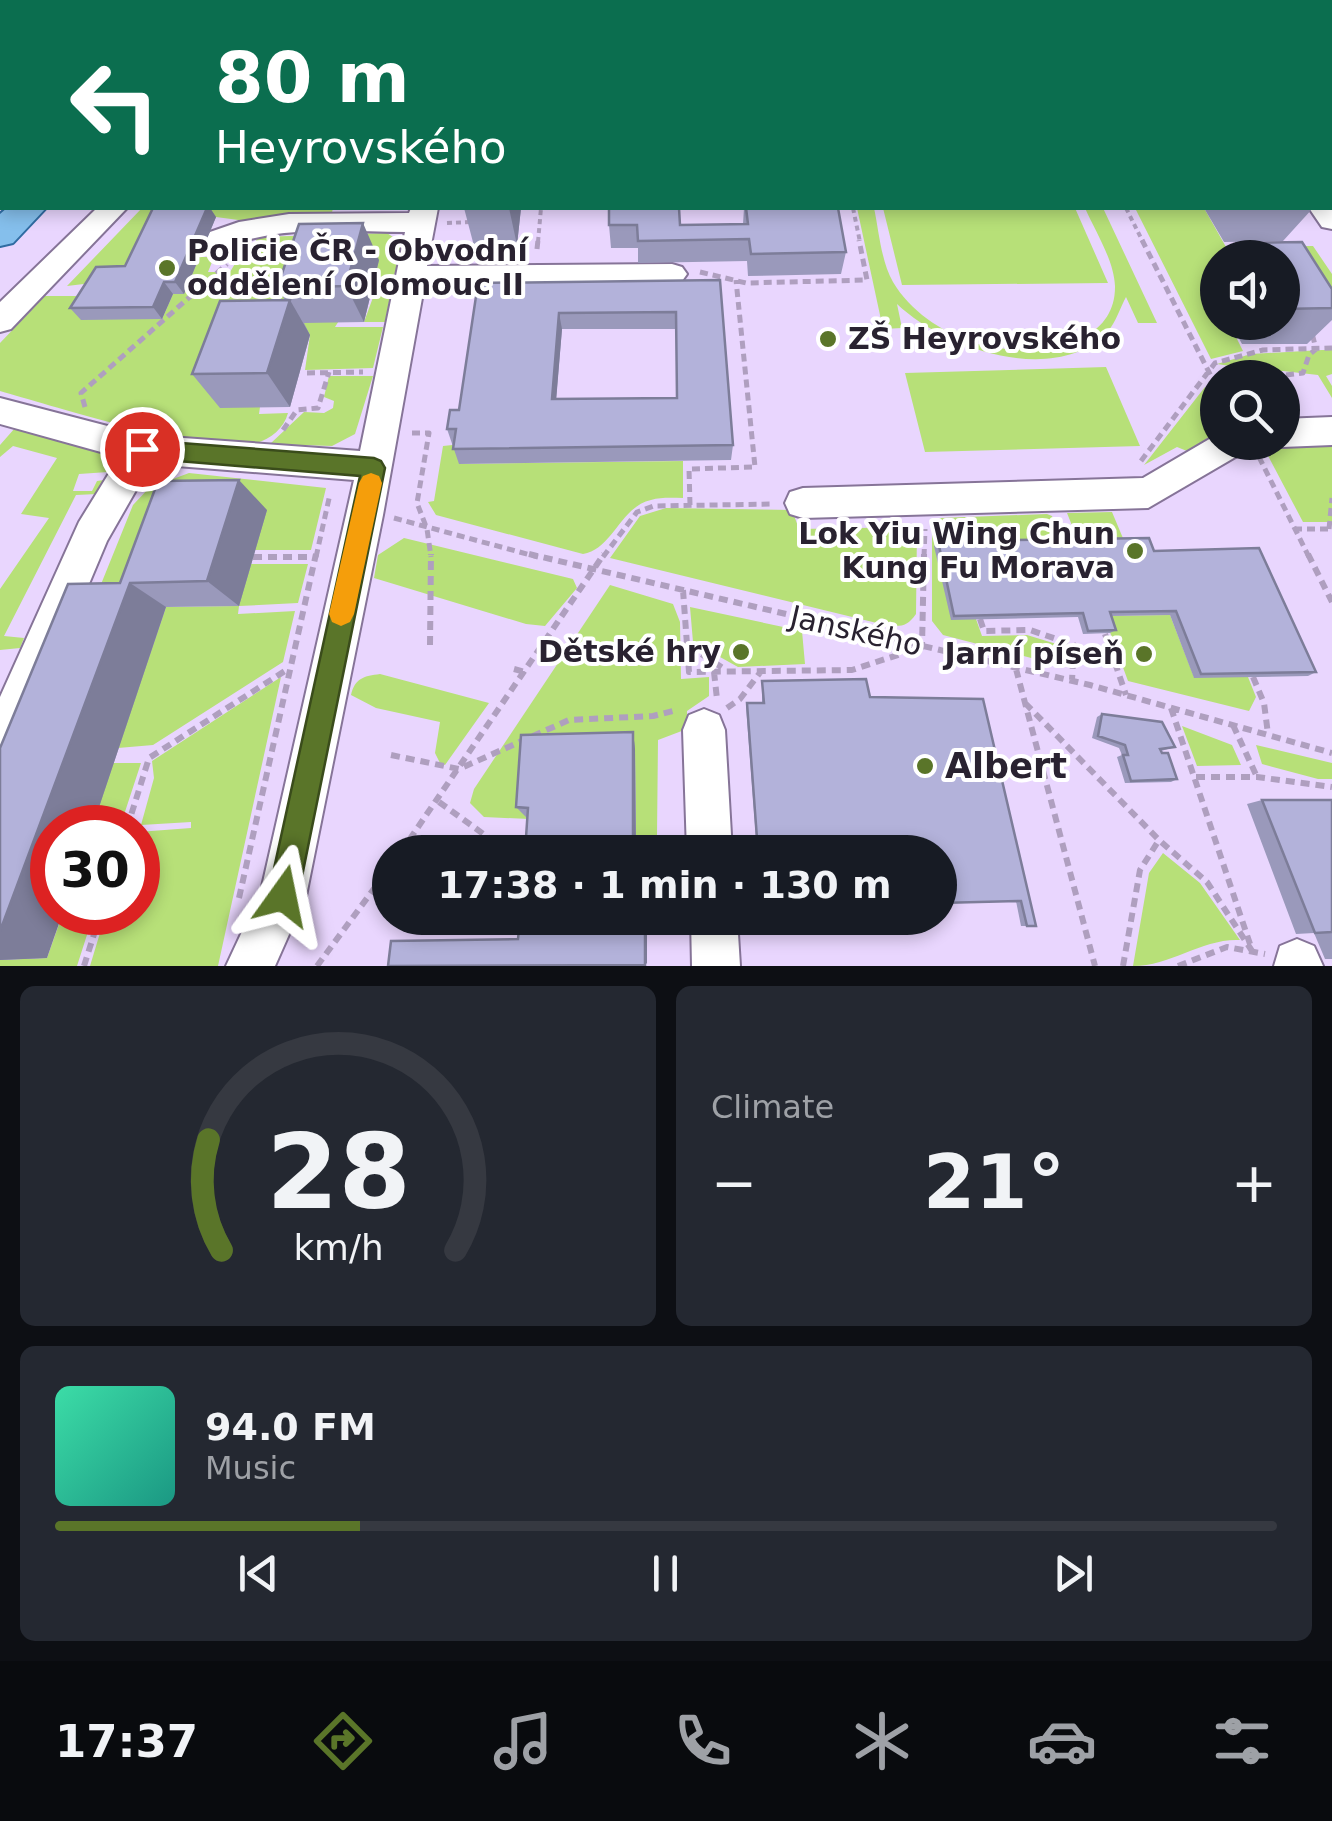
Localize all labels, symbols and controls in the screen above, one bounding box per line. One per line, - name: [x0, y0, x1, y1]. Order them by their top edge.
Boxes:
- text: 80 m: [215, 37, 410, 119]
- icon: left: [50, 40, 180, 170]
- text: Heyrovského: [215, 121, 506, 174]
- place label: Policie ČR - Obvodní oddělení Olomouc II: [187, 232, 529, 302]
- map controls: [1200, 240, 1300, 460]
- button: sound: [1200, 240, 1300, 340]
- marker: Policie ČR - Obvodní oddělení Olomouc II: [156, 257, 178, 279]
- place label: ZŠ Heyrovského: [848, 320, 1121, 356]
- marker: ZŠ Heyrovského: [817, 328, 839, 350]
- button: search: [1200, 360, 1300, 460]
- pin: [100, 407, 185, 492]
- icon: arrive: [115, 422, 170, 477]
- place label: Lok Yiu Wing Chun Kung Fu Morava: [798, 516, 1115, 585]
- marker: Lok Yiu Wing Chun Kung Fu Morava: [1124, 540, 1146, 562]
- street label: Janského: [785, 598, 925, 663]
- place label: Dětské hry: [538, 634, 721, 669]
- place label: Jarní píseň: [942, 636, 1124, 671]
- marker: Dětské hry: [730, 641, 752, 663]
- marker: Jarní píseň: [1133, 643, 1155, 665]
- place label: Albert: [945, 746, 1067, 786]
- marker: Albert: [914, 755, 936, 777]
- speed limit sign: 30: [30, 805, 160, 935]
- position arrow: [231, 844, 335, 948]
- text: 17:38 · 1 min · 130 m: [437, 863, 892, 907]
- text: Climate: [711, 1088, 834, 1126]
- text: 28: [266, 1111, 410, 1233]
- text: 21°: [923, 1138, 1065, 1226]
- text: −: [711, 1151, 757, 1215]
- text: +: [1231, 1151, 1277, 1215]
- text: km/h: [293, 1227, 383, 1268]
- text: 94.0 FM: [205, 1405, 376, 1449]
- text: Music: [205, 1449, 296, 1487]
- icon: previous: [231, 1546, 286, 1601]
- icon: pause: [638, 1546, 693, 1601]
- icon: next: [1046, 1546, 1101, 1601]
- icon: directions: [308, 1706, 378, 1776]
- icon: music: [488, 1706, 558, 1776]
- icon: phone: [668, 1706, 738, 1776]
- icon: climate: [847, 1706, 917, 1776]
- icon: car: [1027, 1706, 1097, 1776]
- icon: filters: [1207, 1706, 1277, 1776]
- text: 17:37: [55, 1715, 198, 1768]

